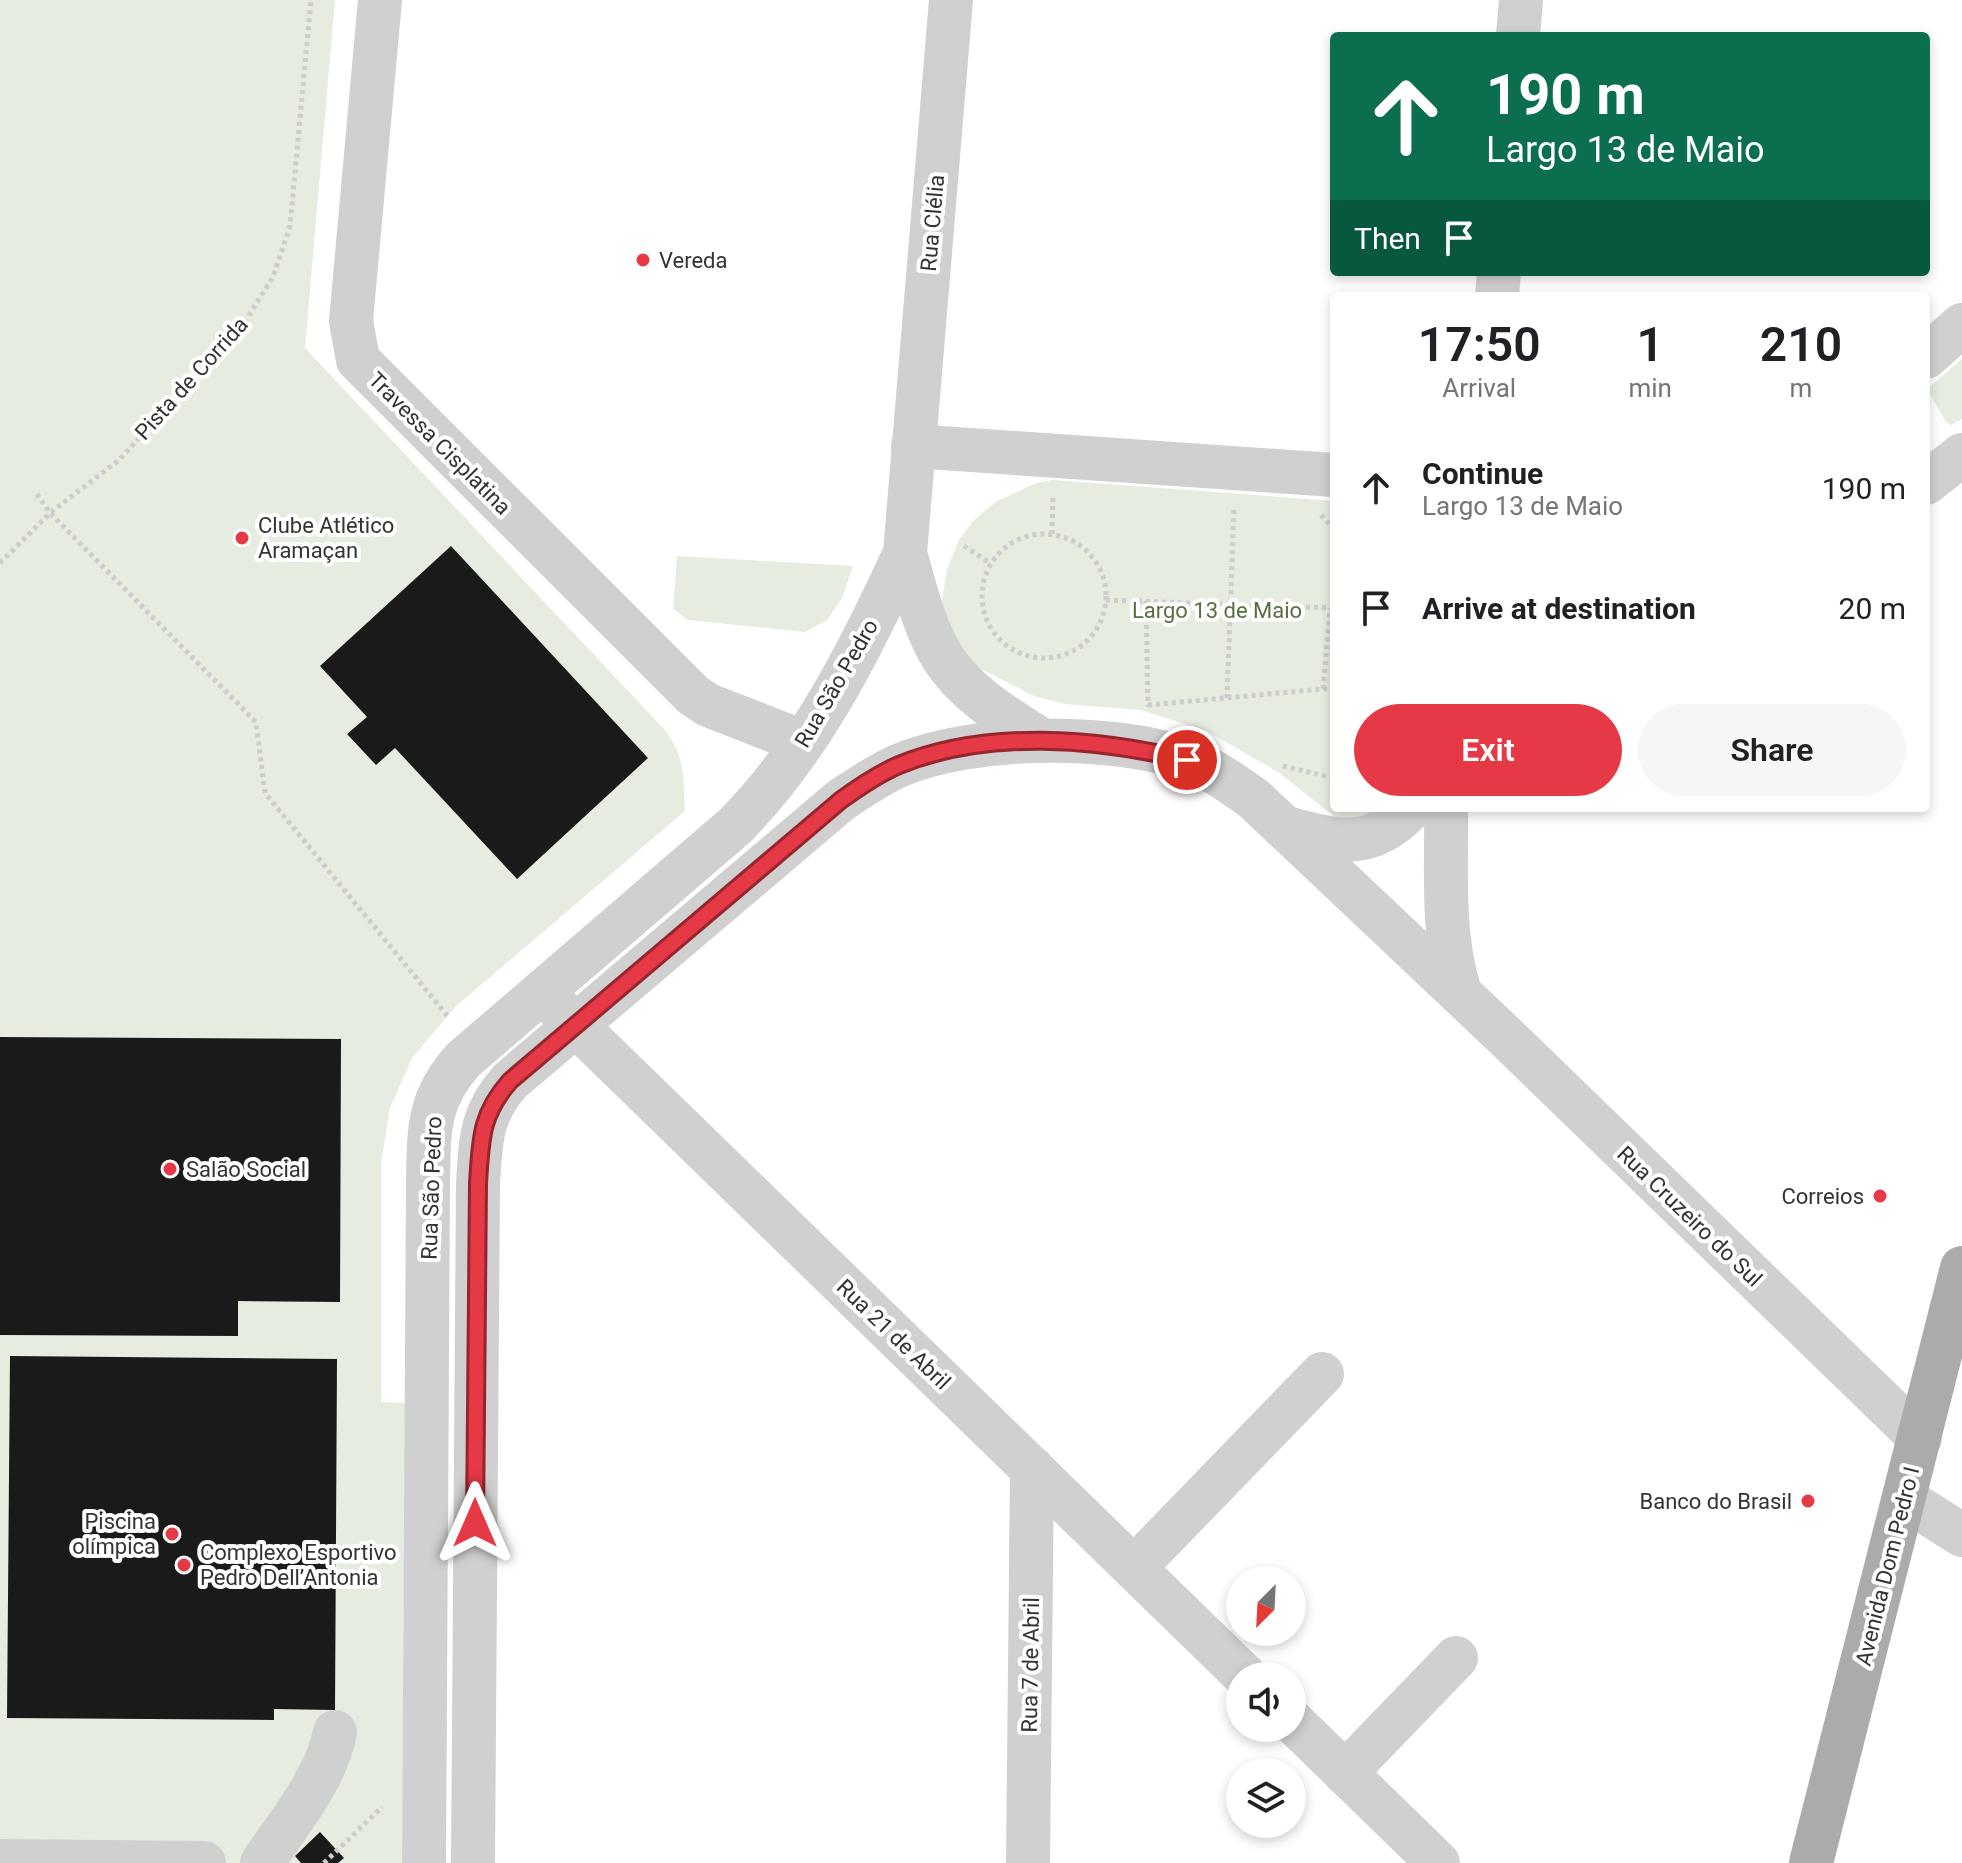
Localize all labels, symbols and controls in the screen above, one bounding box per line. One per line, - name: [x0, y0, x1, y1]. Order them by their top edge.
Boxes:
- text: 190 m: [1486, 62, 1645, 128]
- icon: ahead: [1354, 64, 1458, 168]
- text: Largo 13 de Maio: [1486, 129, 1765, 171]
- street label: Rua Clélia: [916, 174, 949, 273]
- icon: arrive: [1437, 216, 1481, 260]
- text: Then: [1354, 221, 1421, 256]
- place label: Vereda: [659, 248, 728, 273]
- marker: Vereda: [634, 251, 652, 269]
- street label: Pista de Corrida: [130, 312, 253, 445]
- text: 17:50: [1418, 316, 1541, 373]
- text: 1: [1637, 316, 1664, 373]
- text: 210: [1760, 316, 1842, 373]
- street label: Travessa Cisplatina: [363, 367, 516, 520]
- text: Arrival: [1442, 373, 1516, 403]
- text: min: [1628, 373, 1672, 403]
- text: m: [1790, 373, 1812, 403]
- text: Continue: [1422, 456, 1543, 491]
- icon: ahead: [1354, 466, 1398, 510]
- text: 190 m: [1822, 471, 1906, 506]
- text: Largo 13 de Maio: [1422, 491, 1623, 521]
- place label: Clube Atlético Aramaçan: [258, 513, 394, 563]
- marker: Clube Atlético Aramaçan: [233, 529, 251, 547]
- icon: arrive: [1354, 586, 1398, 630]
- text: Arrive at destination: [1422, 591, 1696, 626]
- text: 20 m: [1839, 591, 1906, 626]
- park label: Largo 13 de Maio: [1132, 598, 1302, 623]
- street label: Rua São Pedro: [790, 615, 883, 752]
- button: Exit: [1354, 704, 1622, 796]
- button: Share: [1638, 704, 1906, 796]
- pin: [1153, 726, 1221, 794]
- icon: arrive: [1165, 738, 1209, 782]
- street label: Rua São Pedro: [416, 1116, 447, 1260]
- street label: Rua Cruzeiro do Sul: [1612, 1141, 1767, 1292]
- place label: Salão Social: [186, 1157, 306, 1182]
- marker: Salão Social: [161, 1160, 179, 1178]
- place label: Correios: [1782, 1184, 1864, 1209]
- marker: Correios: [1871, 1187, 1889, 1205]
- street label: Rua 21 de Abril: [832, 1274, 955, 1395]
- street label: Avenida Dom Pedro I: [1851, 1464, 1924, 1668]
- position arrow: [433, 1481, 517, 1565]
- place label: Banco do Brasil: [1639, 1489, 1792, 1514]
- marker: Banco do Brasil: [1799, 1492, 1817, 1510]
- place label: Piscina olímpica: [72, 1509, 156, 1559]
- marker: Piscina olímpica: [163, 1525, 181, 1543]
- place label: Complexo Esportivo Pedro Dell’Antonia: [200, 1540, 397, 1590]
- marker: Complexo Esportivo Pedro Dell’Antonia: [175, 1556, 193, 1574]
- north arrow: [1226, 1566, 1306, 1646]
- map controls: [1226, 1566, 1306, 1838]
- street label: Rua 7 de Abril: [1017, 1597, 1044, 1733]
- button: sound: [1226, 1662, 1306, 1742]
- button: layers: [1226, 1758, 1306, 1838]

